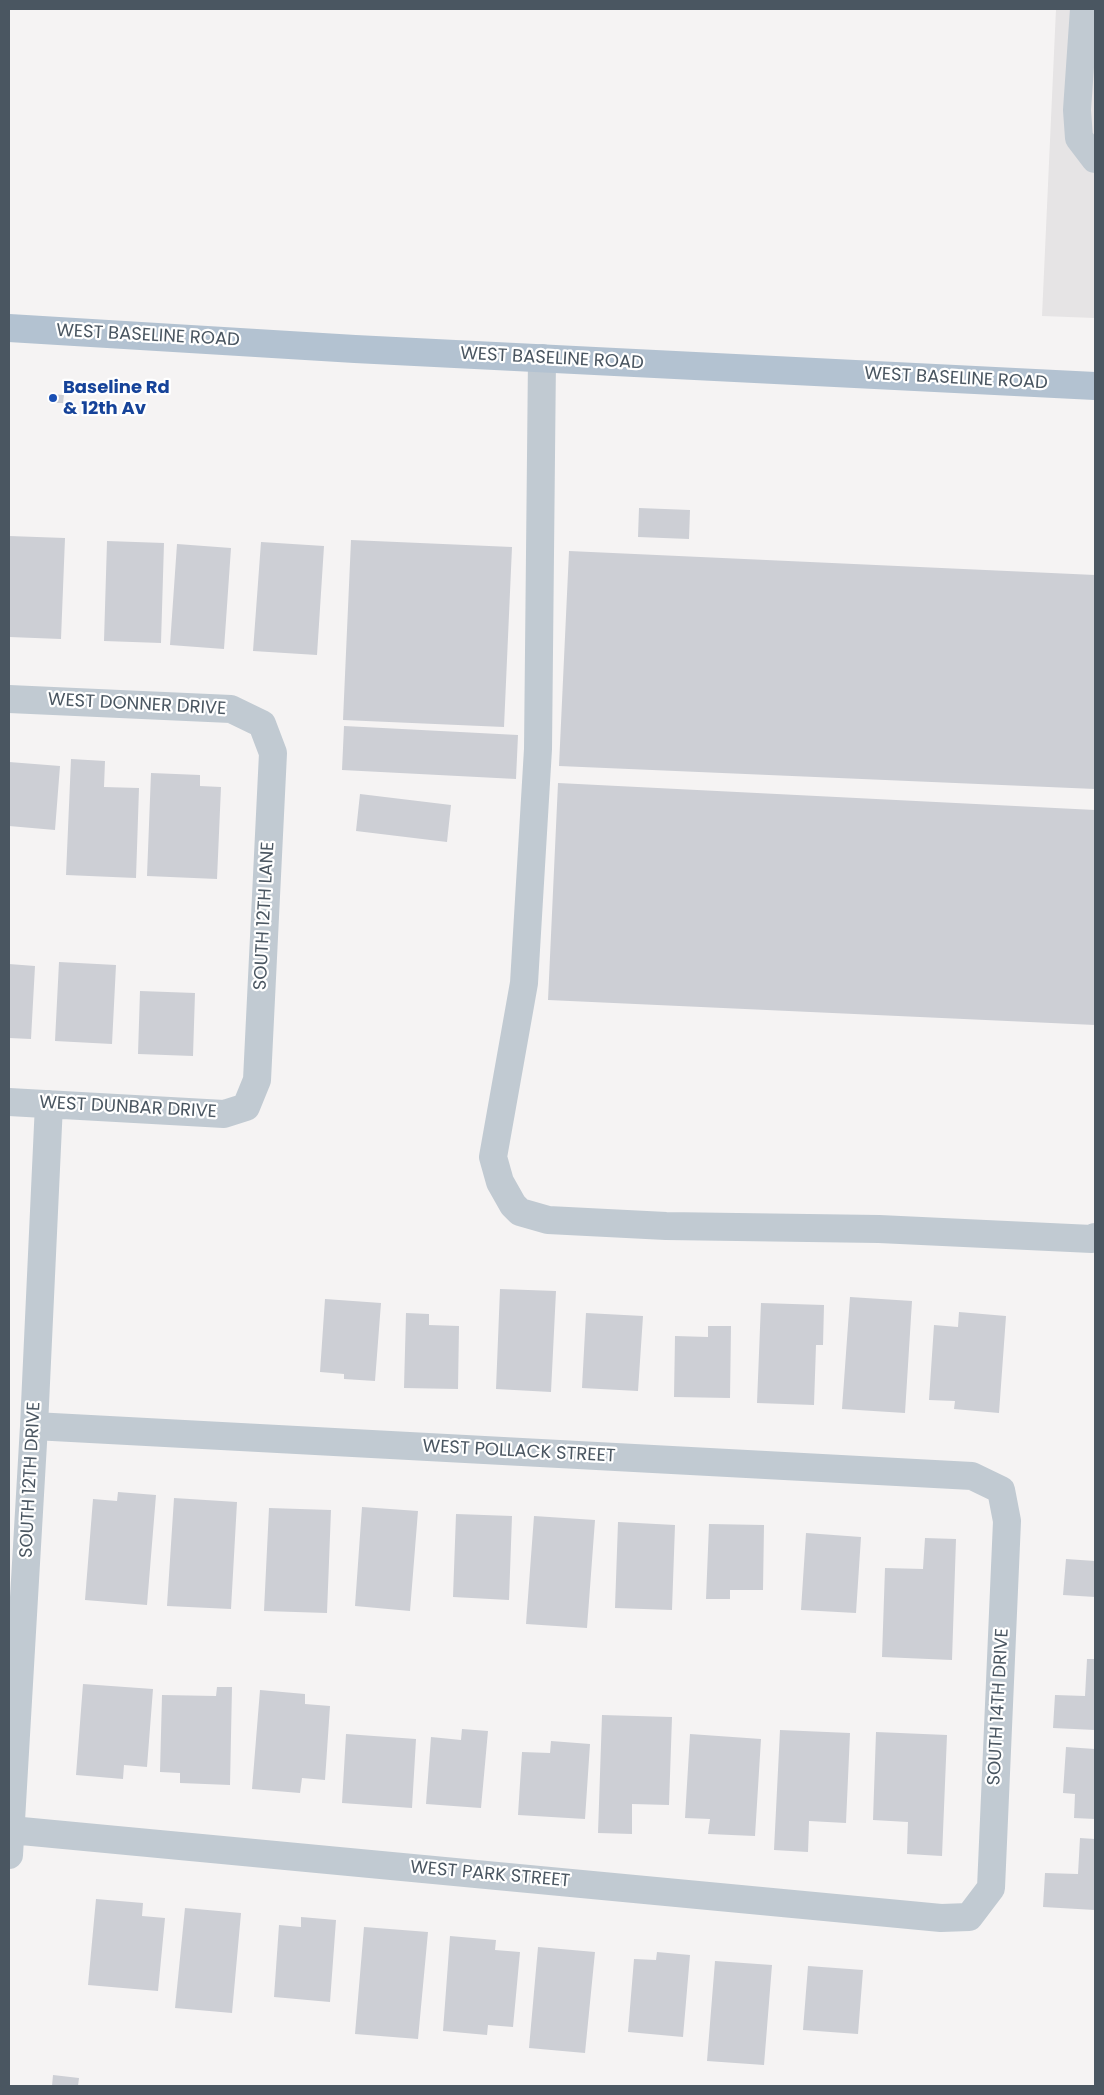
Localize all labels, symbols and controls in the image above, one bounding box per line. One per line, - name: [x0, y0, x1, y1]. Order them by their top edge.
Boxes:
- street label: WEST BASELINE ROAD: [56, 320, 240, 352]
- street label: WEST BASELINE ROAD: [460, 343, 644, 375]
- street label: WEST BASELINE ROAD: [864, 363, 1048, 395]
- place label: Baseline Rd & 12th Av: [63, 377, 170, 419]
- marker: Baseline Rd & 12th Av: [47, 392, 59, 404]
- street label: WEST DONNER DRIVE: [47, 690, 227, 720]
- street label: SOUTH 12TH LANE: [250, 841, 280, 991]
- street label: WEST DUNBAR DRIVE: [39, 1093, 217, 1123]
- street label: SOUTH 12TH DRIVE: [16, 1401, 46, 1559]
- street label: WEST POLLACK STREET: [422, 1436, 616, 1468]
- street label: SOUTH 14TH DRIVE: [984, 1628, 1014, 1786]
- street label: WEST PARK STREET: [409, 1857, 571, 1893]

